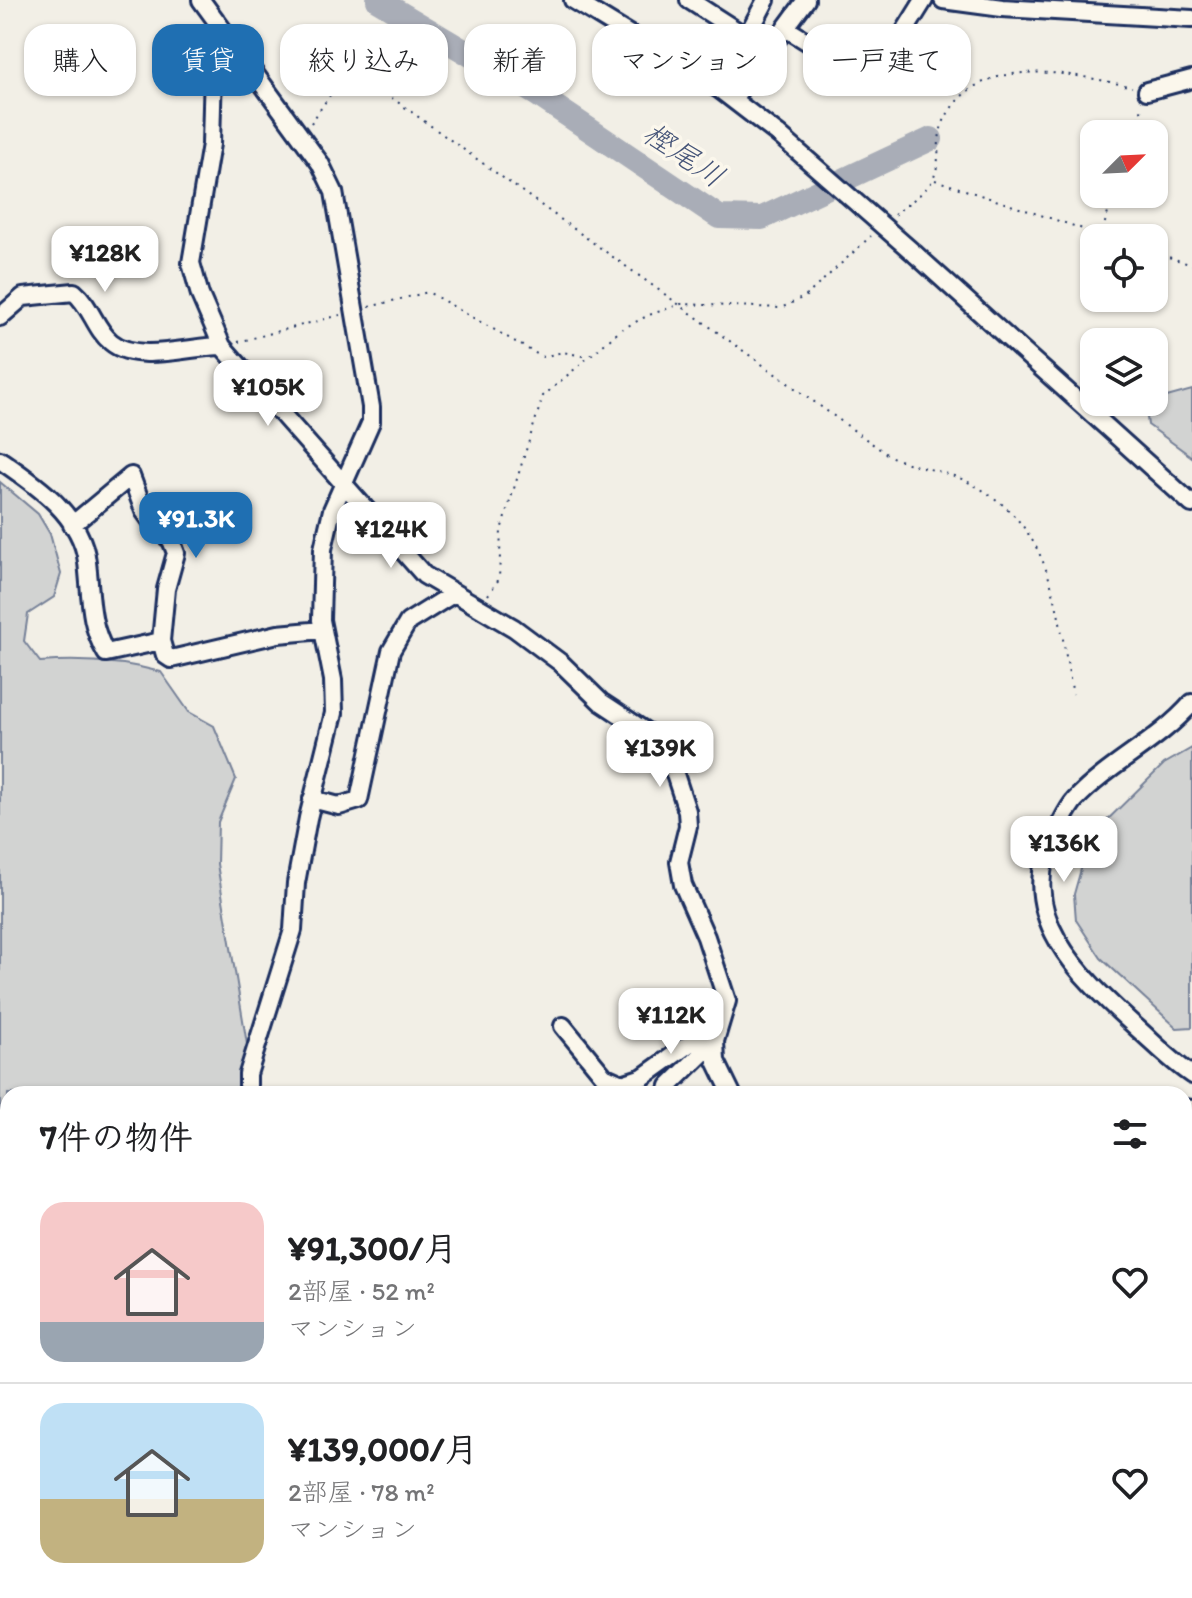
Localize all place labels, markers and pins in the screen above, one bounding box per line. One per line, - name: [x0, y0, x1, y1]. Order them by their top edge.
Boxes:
- pin: ¥128K: [49, 226, 161, 294]
- pin: ¥105K: [212, 360, 324, 428]
- pin: ¥91.3K: [131, 492, 261, 560]
- pin: ¥124K: [335, 502, 447, 570]
- pin: ¥139K: [604, 721, 716, 789]
- pin: ¥136K: [1008, 816, 1120, 884]
- pin: ¥112K: [615, 988, 727, 1056]

